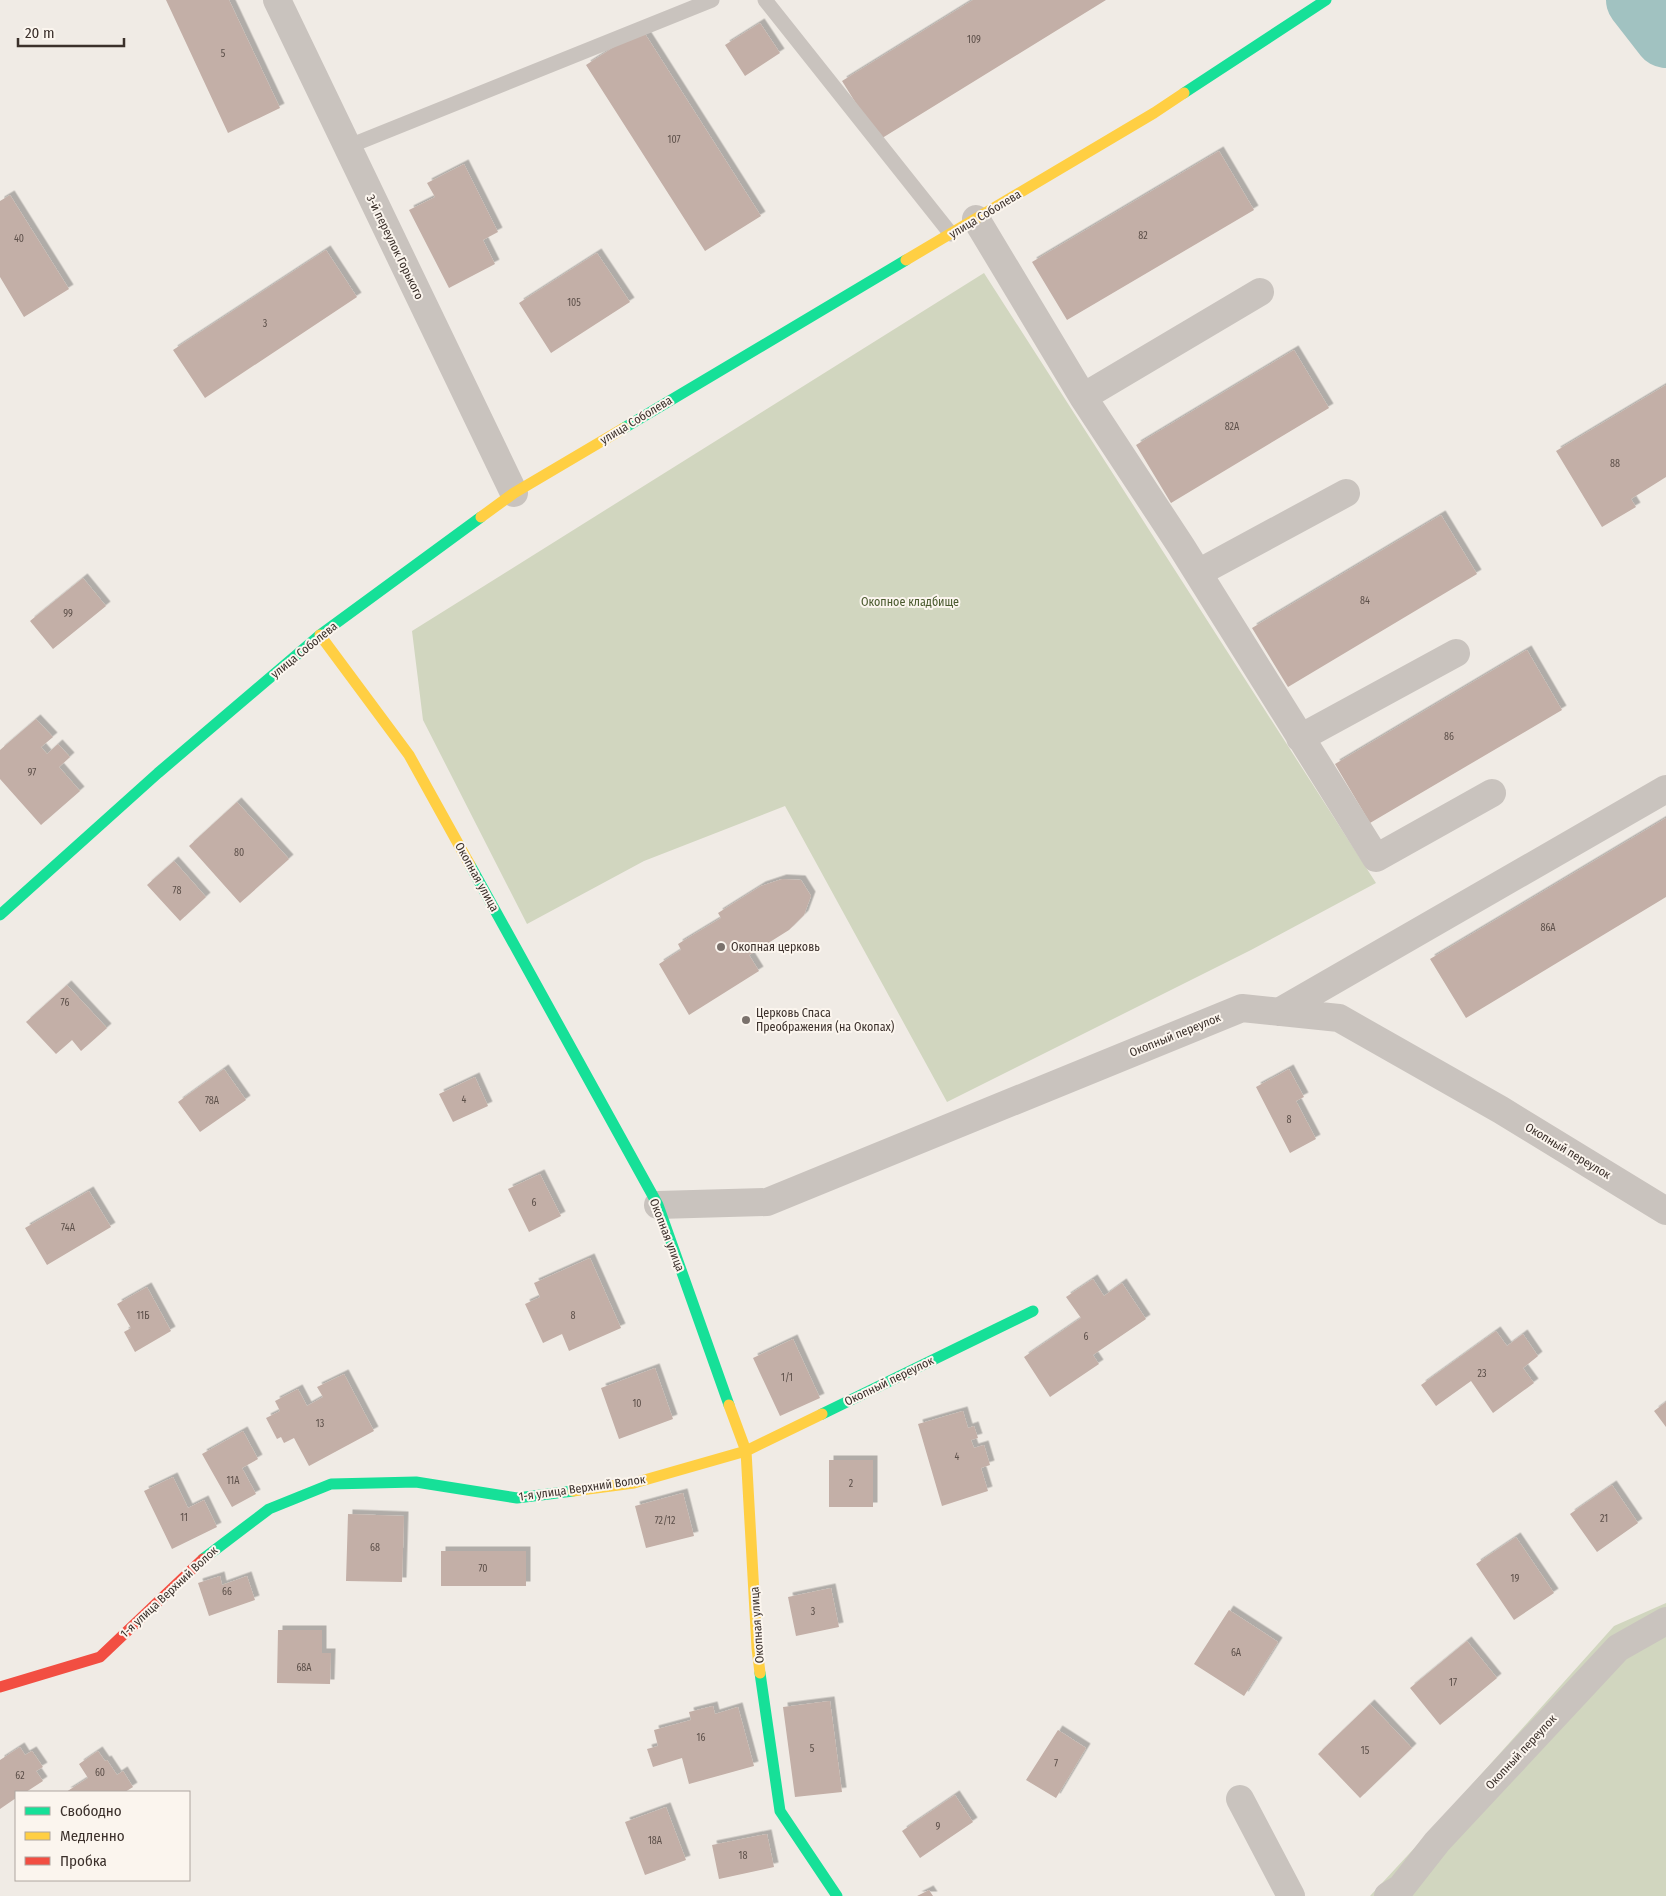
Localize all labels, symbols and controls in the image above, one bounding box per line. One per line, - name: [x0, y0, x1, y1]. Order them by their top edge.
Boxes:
- scale bar: [18, 15, 124, 47]
- text: 20 m: [25, 24, 55, 42]
- house number: 109: [967, 34, 981, 46]
- house number: 5: [221, 48, 226, 60]
- house number: 107: [668, 134, 680, 146]
- street label: улица Соболева: [947, 187, 1024, 241]
- street label: 3-й переулок Горького: [364, 192, 426, 302]
- house number: 82: [1138, 230, 1148, 242]
- house number: 40: [14, 233, 24, 245]
- house number: 105: [567, 297, 581, 309]
- house number: 3: [263, 318, 268, 330]
- street label: улица Соболева: [598, 393, 675, 447]
- house number: 82А: [1225, 421, 1240, 433]
- house number: 88: [1610, 458, 1620, 470]
- park label: Окопное кладбище: [861, 595, 959, 609]
- house number: 84: [1360, 595, 1370, 607]
- house number: 99: [63, 608, 73, 620]
- street label: улица Соболева: [268, 619, 340, 681]
- house number: 86: [1444, 731, 1454, 743]
- house number: 97: [28, 767, 36, 779]
- street label: Окопная улица: [452, 840, 502, 914]
- house number: 80: [234, 847, 244, 859]
- house number: 78: [173, 885, 181, 897]
- house number: 86А: [1540, 922, 1556, 934]
- place label: Окопная церковь: [731, 940, 820, 954]
- marker: Окопная церковь: [715, 941, 727, 953]
- house number: 76: [61, 997, 69, 1009]
- place label: Церковь Спаса Преображения (на Окопах): [756, 1006, 895, 1034]
- street label: Окопный переулок: [1127, 1010, 1223, 1060]
- marker: Церковь Спаса Преображения (на Окопах): [740, 1014, 752, 1026]
- house number: 4: [462, 1094, 467, 1106]
- house number: 78А: [205, 1095, 220, 1107]
- house number: 8: [1287, 1114, 1292, 1126]
- street label: Окопный переулок: [1523, 1120, 1614, 1182]
- house number: 6: [532, 1197, 537, 1209]
- street label: Окопная улица: [647, 1197, 687, 1273]
- house number: 74А: [61, 1222, 76, 1234]
- house number: 11Б: [137, 1310, 149, 1322]
- house number: 8: [571, 1310, 576, 1322]
- house number: 6: [1084, 1331, 1089, 1343]
- street label: Окопный переулок: [842, 1353, 936, 1409]
- house number: 23: [1478, 1368, 1487, 1380]
- house number: 1/1: [781, 1372, 793, 1384]
- house number: 10: [632, 1398, 642, 1410]
- house number: 13: [316, 1418, 325, 1430]
- house number: 4: [955, 1451, 960, 1463]
- street label: 1-я улица Верхний Волок: [518, 1472, 647, 1504]
- house number: 11А: [227, 1475, 240, 1487]
- house number: 2: [849, 1478, 854, 1490]
- house number: 11: [180, 1512, 188, 1524]
- house number: 21: [1600, 1513, 1608, 1525]
- house number: 72/12: [655, 1515, 676, 1527]
- house number: 68: [370, 1542, 380, 1554]
- street label: 1-я улица Верхний Волок: [118, 1543, 221, 1641]
- house number: 70: [478, 1563, 488, 1575]
- house number: 19: [1511, 1573, 1520, 1585]
- house number: 66: [222, 1586, 232, 1598]
- street label: Окопная улица: [747, 1586, 767, 1664]
- house number: 3: [811, 1606, 816, 1618]
- house number: 6А: [1231, 1647, 1242, 1659]
- house number: 68А: [296, 1662, 312, 1674]
- house number: 17: [1449, 1677, 1457, 1689]
- street label: Окопный переулок: [1483, 1711, 1560, 1792]
- house number: 16: [697, 1732, 705, 1744]
- house number: 5: [810, 1743, 815, 1755]
- house number: 15: [1361, 1745, 1370, 1757]
- house number: 7: [1054, 1758, 1058, 1770]
- house number: 60: [95, 1767, 105, 1779]
- house number: 62: [15, 1770, 25, 1782]
- legend: [15, 1791, 190, 1881]
- text: Свободно: [60, 1802, 122, 1820]
- house number: 9: [936, 1821, 941, 1833]
- text: Медленно: [60, 1827, 125, 1845]
- house number: 18А: [648, 1835, 663, 1847]
- house number: 18: [739, 1850, 747, 1862]
- text: Пробка: [60, 1852, 107, 1870]

